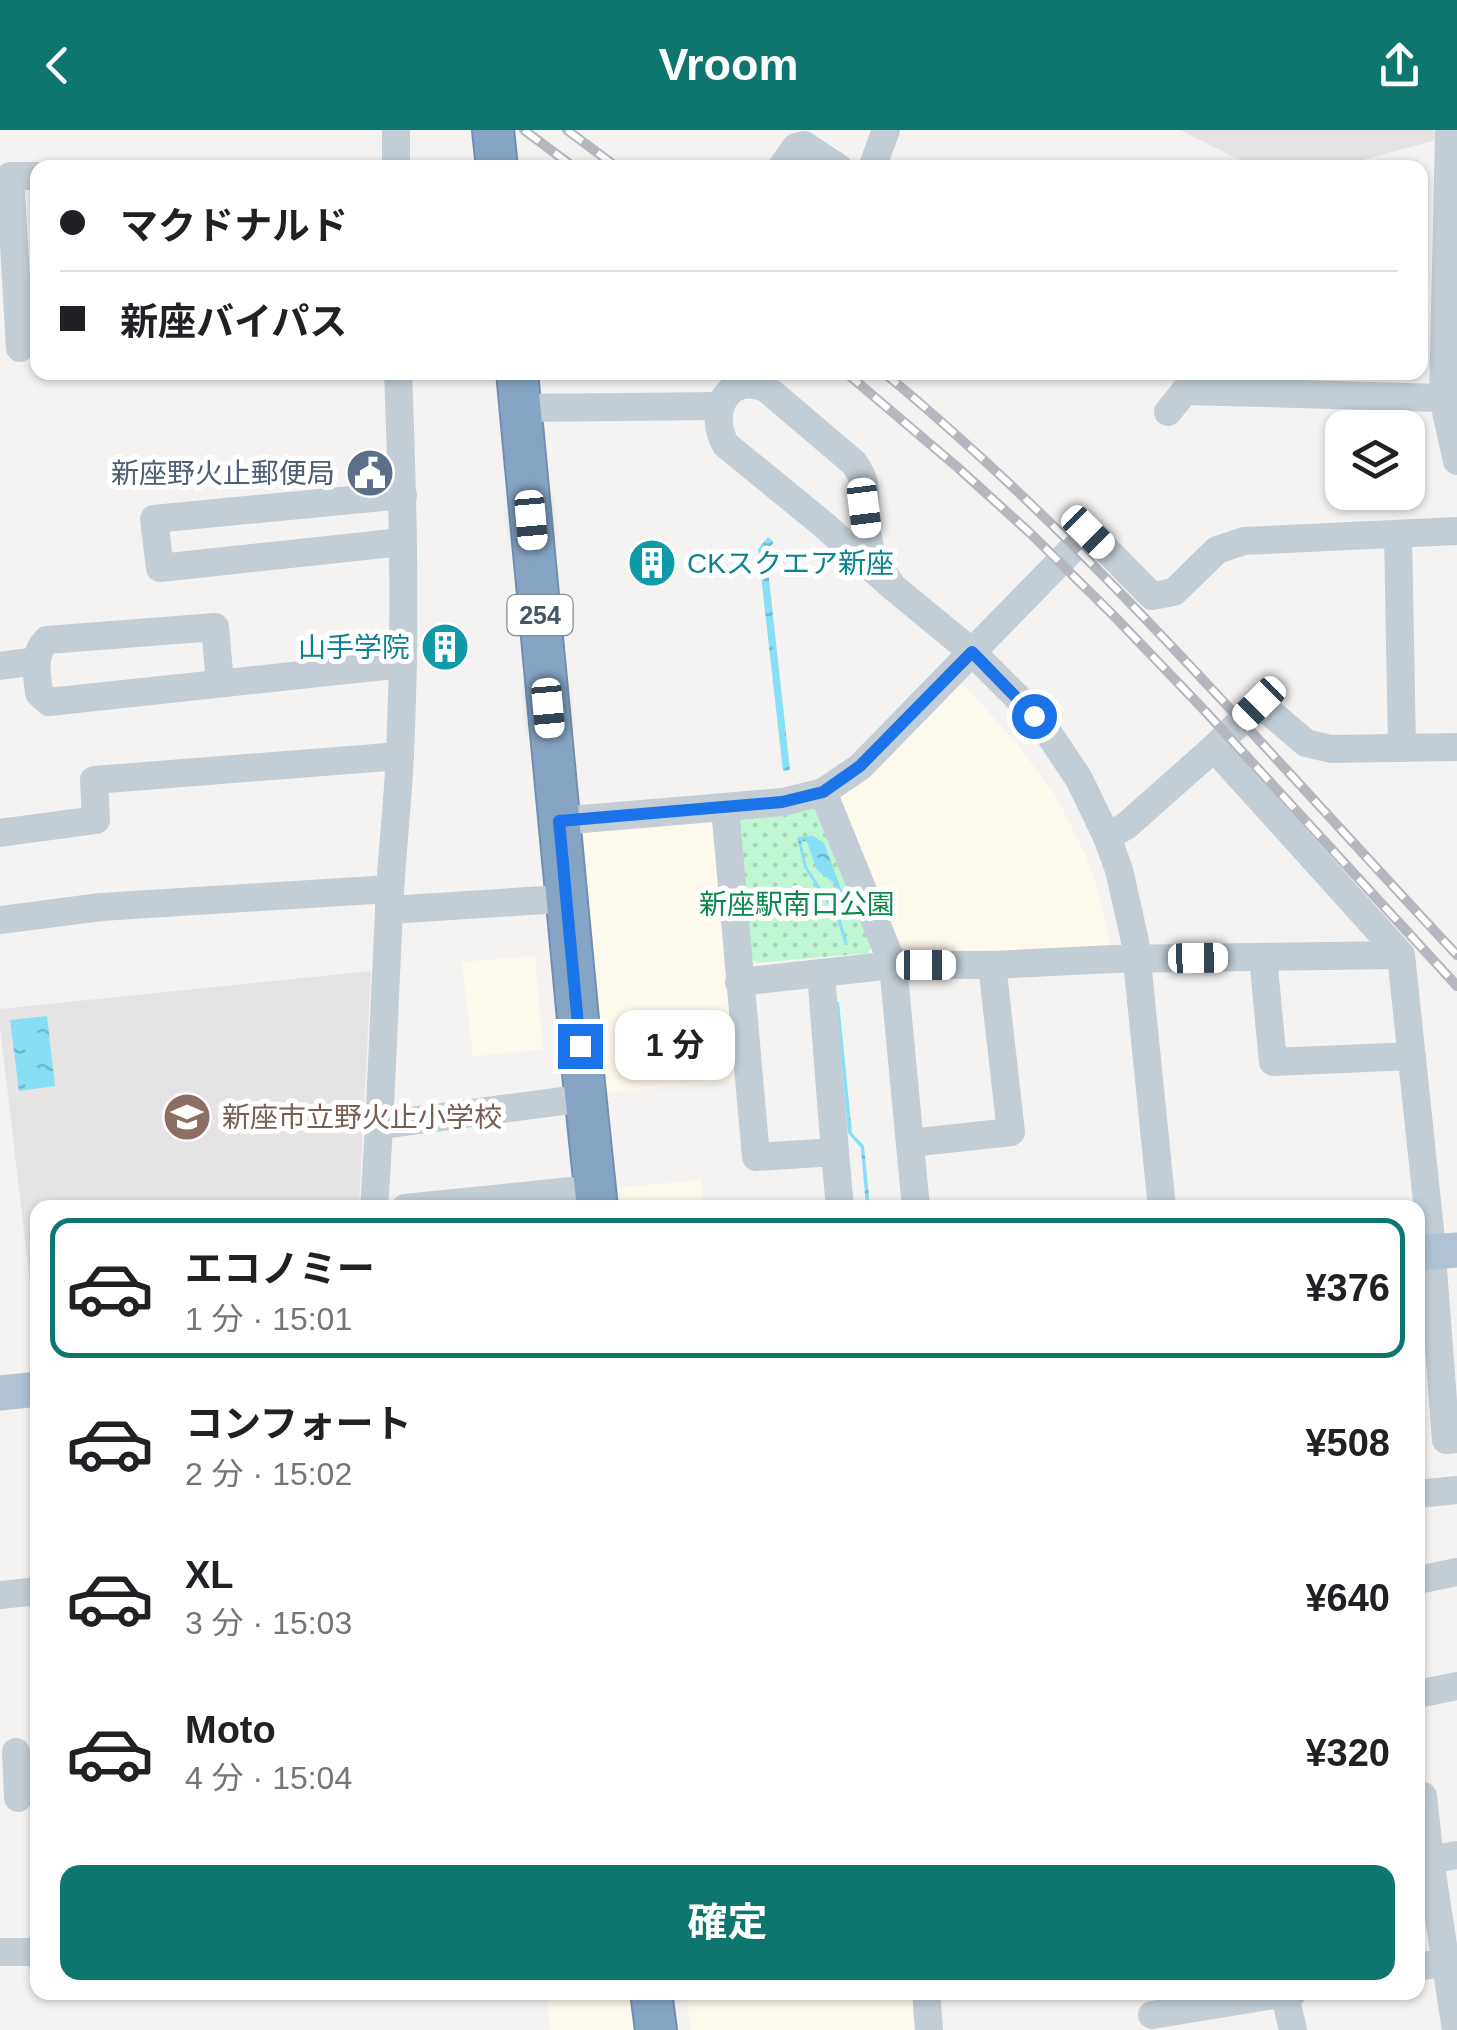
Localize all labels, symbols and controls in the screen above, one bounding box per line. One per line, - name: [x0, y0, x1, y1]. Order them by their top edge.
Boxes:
- icon: back: [30, 38, 85, 93]
- icon: share: [1372, 38, 1427, 93]
- text: Vroom: [658, 39, 799, 90]
- text: マクドナルド: [120, 205, 348, 247]
- text: 新座バイパス: [120, 301, 347, 343]
- map controls: [1325, 410, 1425, 510]
- button: layers: [1325, 410, 1425, 510]
- public building icon: 新座野火止郵便局: [344, 447, 396, 499]
- place label: 新座野火止郵便局: [111, 458, 335, 489]
- car: [845, 476, 883, 540]
- car: [513, 489, 549, 551]
- car: [1056, 500, 1120, 564]
- building icon: CKスクエア新座: [626, 537, 678, 589]
- place label: CKスクエア新座: [687, 548, 894, 579]
- road number: 254: [508, 595, 572, 635]
- building icon: 山手学院: [419, 621, 471, 673]
- place label: 山手学院: [298, 632, 410, 663]
- car: [1227, 671, 1291, 735]
- car: [530, 677, 566, 739]
- route start: [1012, 694, 1057, 739]
- park label: 新座駅南口公園: [699, 889, 895, 920]
- car: [1168, 942, 1228, 974]
- car: [896, 950, 956, 980]
- callout: 1 分: [615, 1011, 735, 1081]
- route end: [558, 1024, 603, 1069]
- text: 1 分: [646, 1027, 704, 1063]
- school or university icon: 新座市立野火止小学校: [161, 1091, 213, 1143]
- place label: 新座市立野火止小学校: [222, 1102, 502, 1133]
- icon: car: [65, 1243, 155, 1333]
- text: エコノミー: [185, 1248, 375, 1290]
- text: ¥376: [1305, 1267, 1390, 1309]
- text: 1 分 · 15:01: [185, 1301, 352, 1337]
- icon: car: [65, 1398, 155, 1488]
- text: コンフォート: [185, 1403, 412, 1445]
- text: ¥508: [1305, 1422, 1390, 1464]
- text: 2 分 · 15:02: [185, 1456, 352, 1492]
- icon: car: [65, 1553, 155, 1643]
- text: XL: [185, 1554, 234, 1596]
- text: ¥640: [1305, 1577, 1390, 1619]
- text: 3 分 · 15:03: [185, 1605, 352, 1641]
- icon: car: [65, 1708, 155, 1798]
- text: Moto: [185, 1709, 276, 1751]
- text: ¥320: [1305, 1732, 1390, 1774]
- text: 4 分 · 15:04: [185, 1760, 352, 1796]
- button: 確定: [60, 1865, 1395, 1980]

